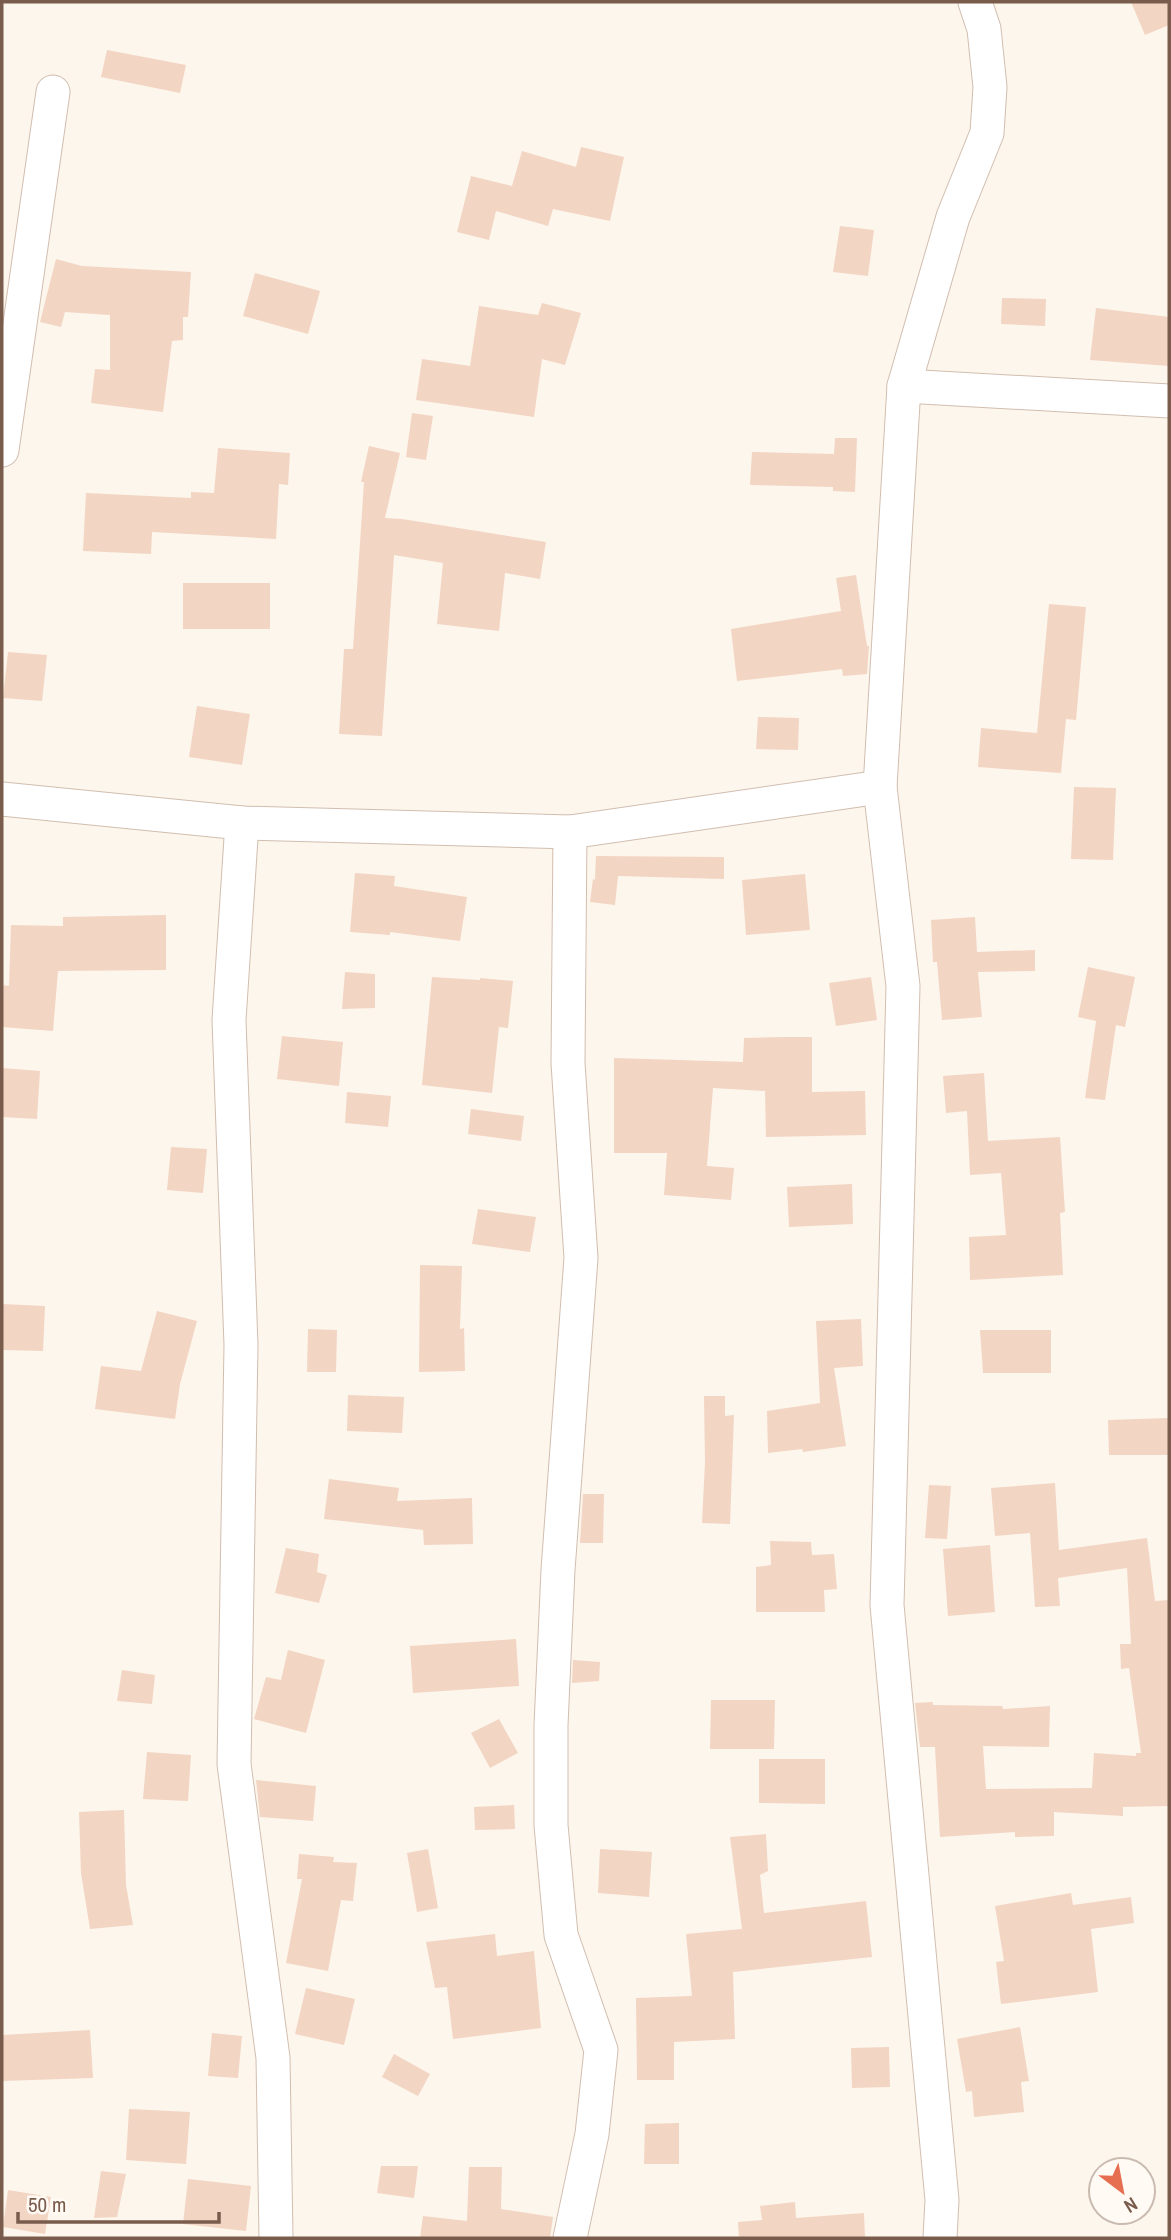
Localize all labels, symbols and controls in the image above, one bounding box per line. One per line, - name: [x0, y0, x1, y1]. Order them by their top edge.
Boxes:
- north arrow: [1087, 2156, 1157, 2226]
- scale bar: [18, 2180, 219, 2224]
- text: 50 m: [28, 2190, 66, 2219]
- text: N: [1119, 2191, 1143, 2219]

